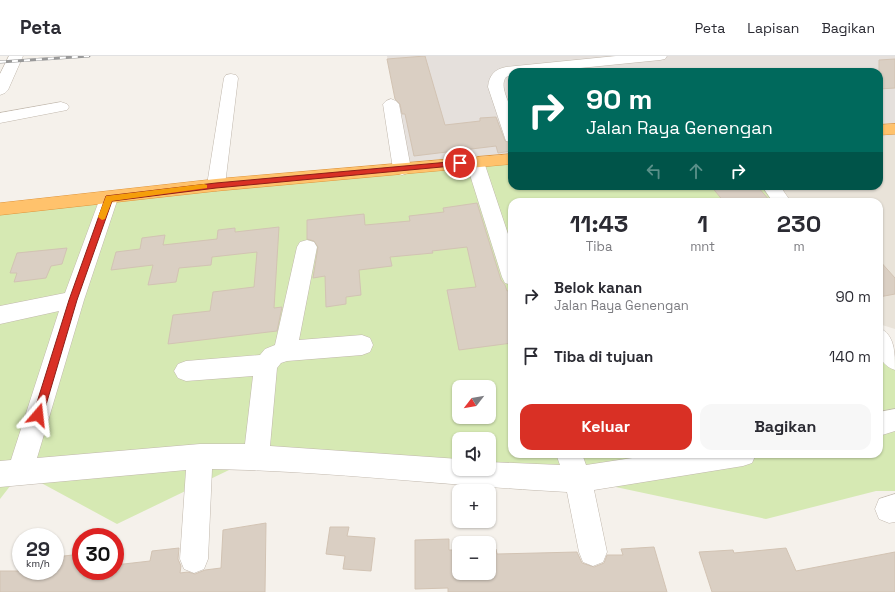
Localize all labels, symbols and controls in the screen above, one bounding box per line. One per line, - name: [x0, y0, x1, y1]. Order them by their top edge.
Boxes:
- text: Peta: [20, 15, 62, 40]
- text: Peta: [695, 19, 725, 37]
- text: Lapisan: [747, 19, 799, 37]
- text: Bagikan: [821, 19, 875, 37]
- text: 90 m: [586, 81, 652, 117]
- icon: right: [520, 84, 572, 136]
- text: Jalan Raya Genengan: [586, 116, 773, 139]
- pin: [443, 146, 477, 180]
- icon: arrive: [449, 152, 471, 174]
- icon: left: [643, 160, 665, 182]
- icon: ahead: [685, 160, 707, 182]
- icon: right: [727, 160, 749, 182]
- text: 11:43: [570, 208, 628, 239]
- text: 1: [697, 208, 708, 239]
- text: 230: [777, 208, 821, 239]
- text: Tiba: [586, 238, 612, 255]
- text: mnt: [690, 238, 715, 255]
- text: m: [793, 238, 805, 255]
- text: Belok kanan: [554, 278, 642, 297]
- icon: right: [520, 285, 542, 307]
- text: 90 m: [835, 287, 871, 306]
- text: Jalan Raya Genengan: [554, 297, 689, 314]
- icon: arrive: [520, 345, 542, 367]
- text: Tiba di tujuan: [554, 347, 653, 366]
- text: 140 m: [829, 347, 871, 366]
- north arrow: [452, 380, 496, 424]
- map controls: [452, 380, 496, 580]
- position arrow: [17, 394, 59, 436]
- button: Keluar: [520, 404, 692, 450]
- button: Bagikan: [700, 404, 871, 450]
- button: sound: [452, 432, 496, 476]
- button: +: [452, 484, 496, 528]
- speed limit sign: 30: [72, 528, 124, 580]
- text: 29: [26, 536, 50, 562]
- button: −: [452, 536, 496, 580]
- text: km/h: [26, 557, 50, 570]

